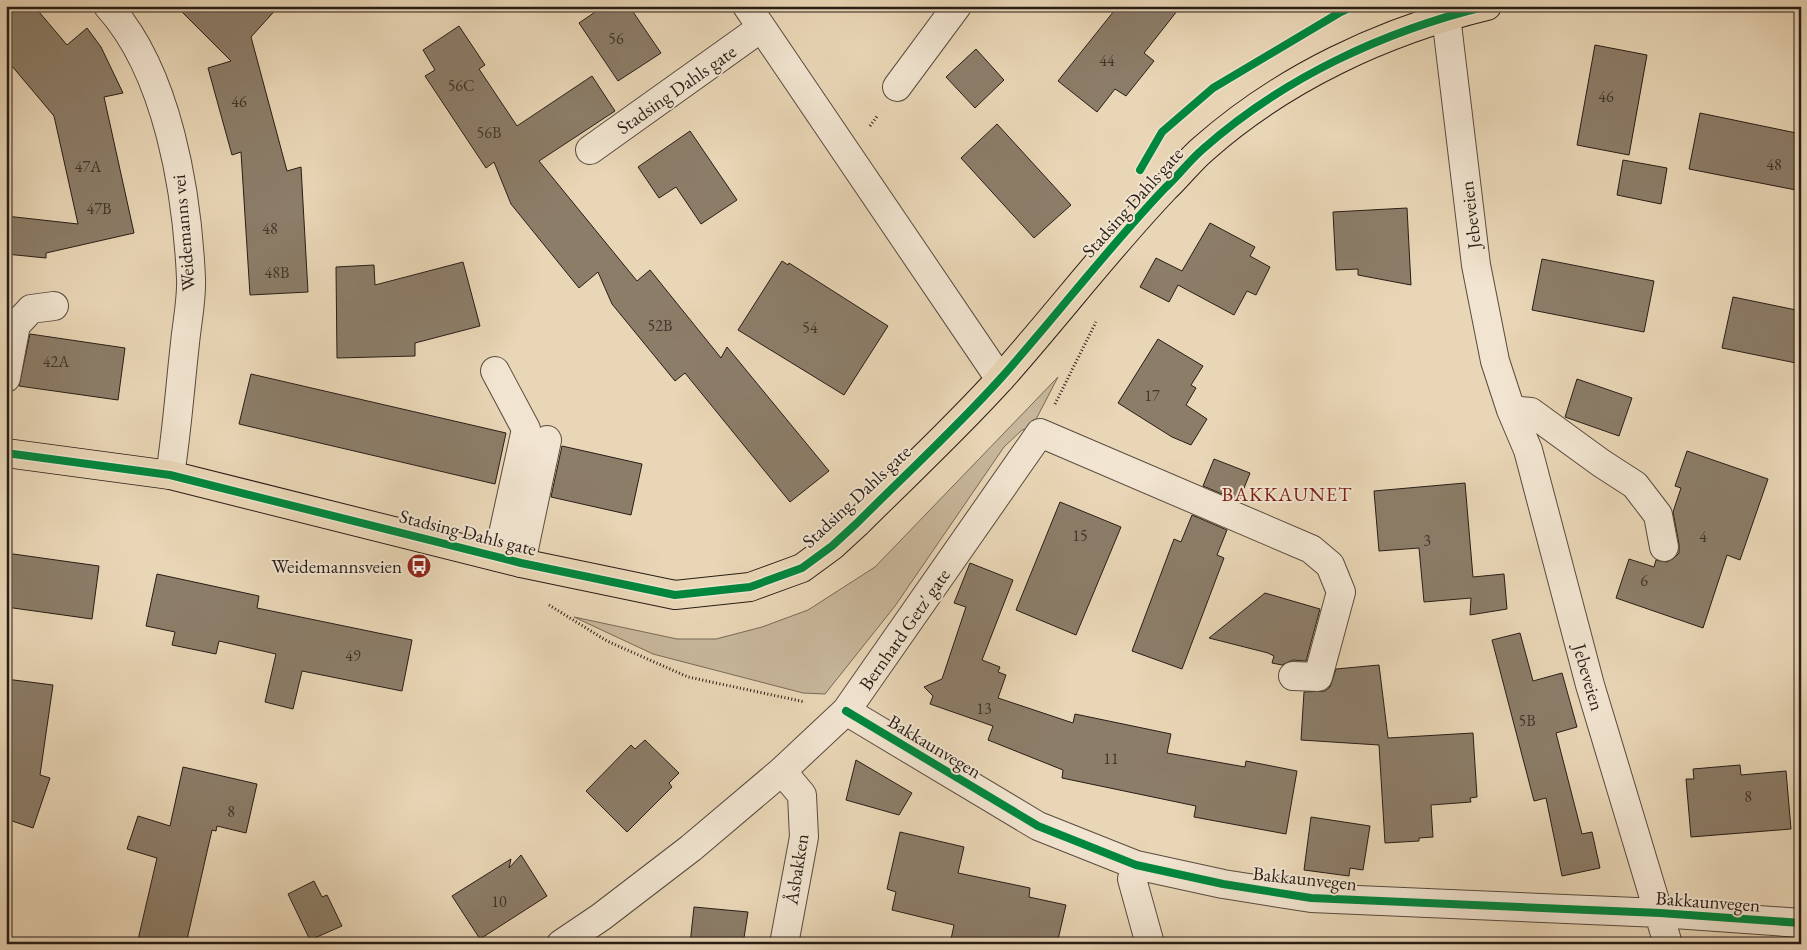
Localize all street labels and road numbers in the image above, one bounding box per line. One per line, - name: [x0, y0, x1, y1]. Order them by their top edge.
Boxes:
- street label: Stadsing Dahls gate: [612, 39, 741, 140]
- street label: Stadsing Dahls gate: [1076, 142, 1189, 263]
- street label: Weidemanns vei: [166, 173, 201, 292]
- street label: Jebeveien: [1454, 179, 1487, 252]
- street label: Stadsing Dahls gate: [797, 439, 916, 553]
- street label: Stadsing Dahls gate: [397, 503, 539, 562]
- street label: Bernhard Getz' gate: [853, 563, 956, 695]
- street label: Jebeveien: [1567, 639, 1610, 713]
- street label: Bakkaunvegen: [883, 709, 986, 784]
- street label: Åsbakken: [778, 832, 814, 907]
- street label: Bakkaunvegen: [1252, 861, 1358, 896]
- street label: Bakkaunvegen: [1655, 885, 1761, 918]

